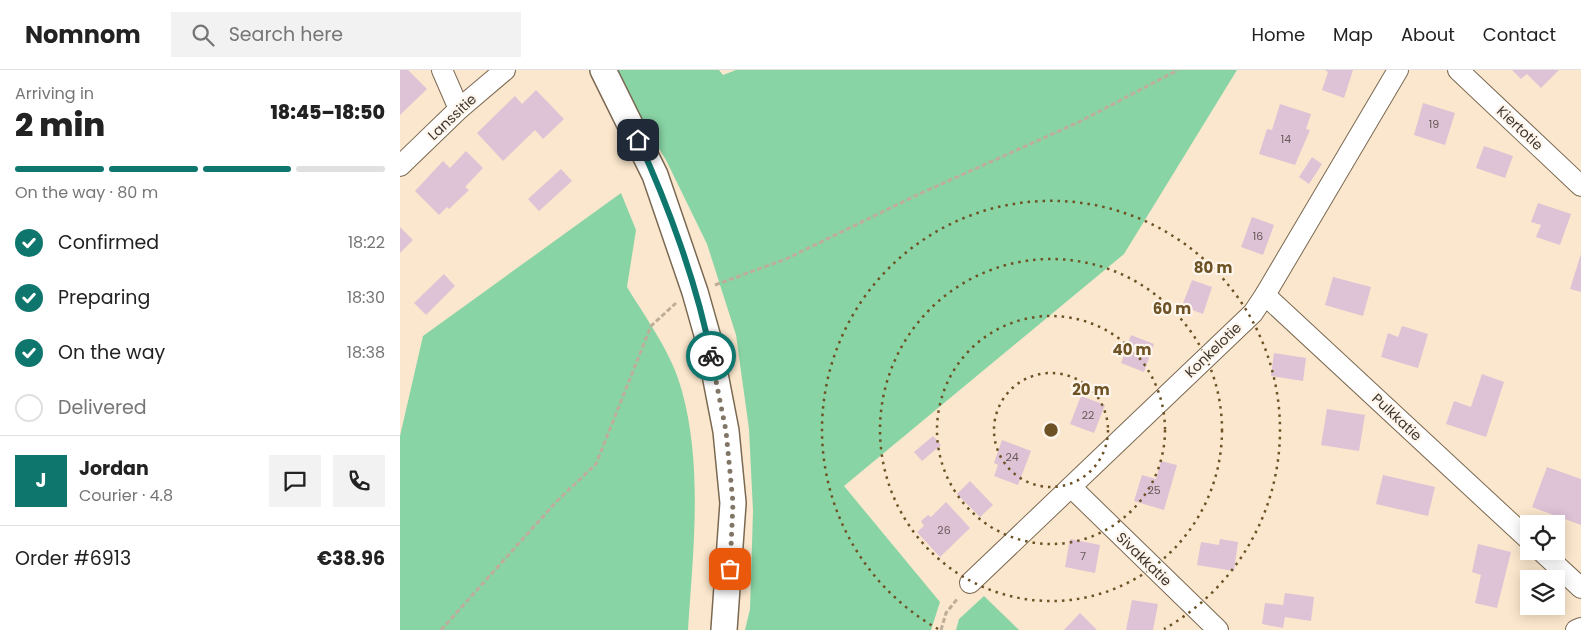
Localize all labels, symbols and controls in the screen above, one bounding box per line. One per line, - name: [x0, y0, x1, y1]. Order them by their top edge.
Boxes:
- search box: [171, 12, 521, 57]
- text: Nomnom: [25, 18, 141, 51]
- icon: search: [189, 21, 217, 49]
- text: Search here: [229, 21, 343, 48]
- text: Home: [1251, 22, 1305, 47]
- text: Map: [1333, 22, 1373, 47]
- text: About: [1401, 22, 1455, 47]
- text: Contact: [1483, 22, 1556, 47]
- text: Arriving in: [15, 82, 94, 105]
- street label: Lanssitie: [423, 89, 481, 145]
- text: 18:45–18:50: [270, 99, 385, 126]
- street label: Kiertotie: [1492, 101, 1548, 155]
- text: 2 min: [15, 102, 105, 147]
- house number: 19: [1429, 116, 1439, 132]
- pin: [617, 119, 659, 161]
- icon: home: [624, 126, 652, 154]
- house number: 14: [1281, 131, 1291, 147]
- text: On the way · 80 m: [15, 181, 158, 204]
- house number: 16: [1253, 228, 1263, 244]
- icon: check: [15, 229, 43, 257]
- text: Confirmed: [58, 229, 159, 256]
- text: 18:22: [348, 231, 385, 254]
- text: 80 m: [1194, 257, 1232, 278]
- icon: check: [15, 284, 43, 312]
- text: Preparing: [58, 284, 150, 311]
- text: 18:30: [347, 286, 385, 309]
- text: 60 m: [1153, 298, 1191, 319]
- street label: Konkelotie: [1180, 318, 1246, 382]
- courier: [686, 331, 736, 381]
- icon: check: [15, 339, 43, 367]
- text: On the way: [58, 339, 165, 366]
- text: 40 m: [1112, 339, 1152, 360]
- text: 18:38: [347, 341, 385, 364]
- icon: bike: [697, 342, 725, 370]
- text: 20 m: [1072, 379, 1110, 400]
- street label: Pulkkatie: [1368, 389, 1427, 446]
- text: Delivered: [58, 394, 147, 421]
- house number: 22: [1082, 407, 1094, 423]
- centre of rings: [1042, 421, 1060, 439]
- house number: 24: [1005, 449, 1019, 465]
- text: Jordan: [79, 455, 149, 482]
- button: chat: [269, 455, 321, 507]
- button: phone: [333, 455, 385, 507]
- text: J: [36, 467, 46, 494]
- house number: 25: [1147, 482, 1161, 498]
- text: Courier · 4.8: [79, 484, 173, 507]
- map controls: [1520, 515, 1565, 615]
- button: locate: [1520, 515, 1565, 560]
- house number: 26: [937, 522, 951, 538]
- street label: Sivakkatie: [1112, 527, 1176, 591]
- text: Order #6913: [15, 545, 131, 572]
- text: €38.96: [317, 545, 385, 572]
- pin: [709, 548, 751, 590]
- house number: 7: [1080, 548, 1086, 564]
- icon: bag: [716, 555, 744, 583]
- button: layers: [1520, 570, 1565, 615]

